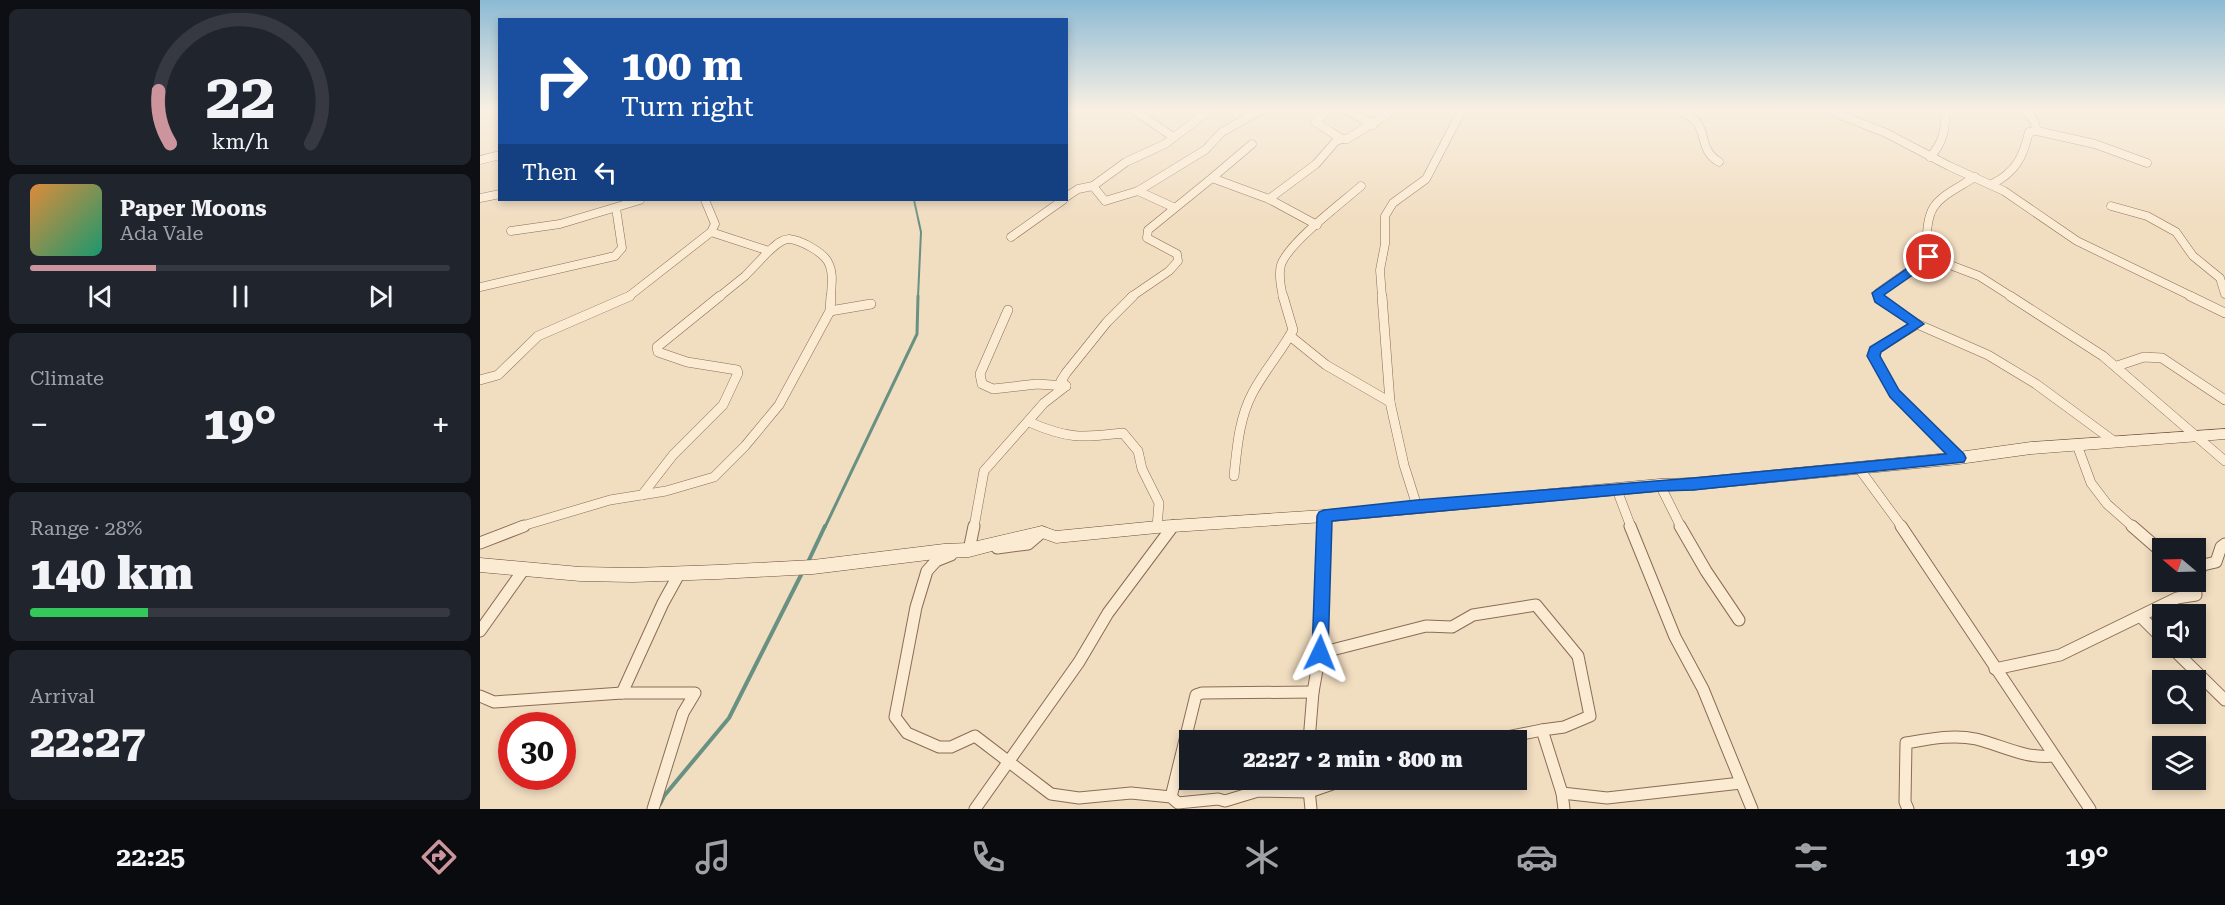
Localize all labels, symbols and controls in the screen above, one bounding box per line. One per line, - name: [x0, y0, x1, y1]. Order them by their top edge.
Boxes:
- text: 100 m: [621, 41, 743, 90]
- icon: right: [522, 42, 600, 120]
- text: 22: [205, 60, 275, 133]
- text: Turn right: [621, 91, 754, 123]
- text: km/h: [211, 129, 269, 154]
- icon: left: [589, 156, 622, 189]
- text: Then: [522, 160, 577, 185]
- text: Paper Moons: [120, 196, 267, 221]
- text: Ada Vale: [120, 221, 203, 245]
- pin: [1903, 231, 1954, 282]
- icon: arrive: [1912, 240, 1945, 273]
- icon: previous: [84, 280, 117, 313]
- icon: pause: [224, 280, 257, 313]
- icon: next: [364, 280, 397, 313]
- text: Climate: [30, 366, 104, 390]
- text: 19°: [204, 397, 277, 450]
- text: −: [30, 405, 48, 444]
- text: +: [432, 405, 450, 444]
- text: Range · 28%: [30, 516, 142, 540]
- north arrow: [2152, 538, 2206, 592]
- map controls: [2152, 538, 2206, 790]
- text: 140 km: [30, 547, 193, 600]
- button: sound: [2152, 604, 2206, 658]
- position arrow: [1288, 621, 1352, 685]
- button: search: [2152, 670, 2206, 724]
- text: Arrival: [30, 684, 95, 708]
- speed limit sign: 30: [498, 712, 576, 790]
- text: 22:27: [30, 715, 146, 768]
- button: layers: [2152, 736, 2206, 790]
- text: 22:27 · 2 min · 800 m: [1243, 747, 1463, 772]
- icon: directions: [418, 836, 460, 878]
- icon: music: [692, 836, 734, 878]
- icon: phone: [967, 836, 1009, 878]
- icon: climate: [1241, 836, 1283, 878]
- icon: car: [1516, 836, 1558, 878]
- icon: filters: [1790, 836, 1832, 878]
- text: 22:25: [116, 841, 185, 873]
- text: 19°: [2065, 841, 2109, 873]

